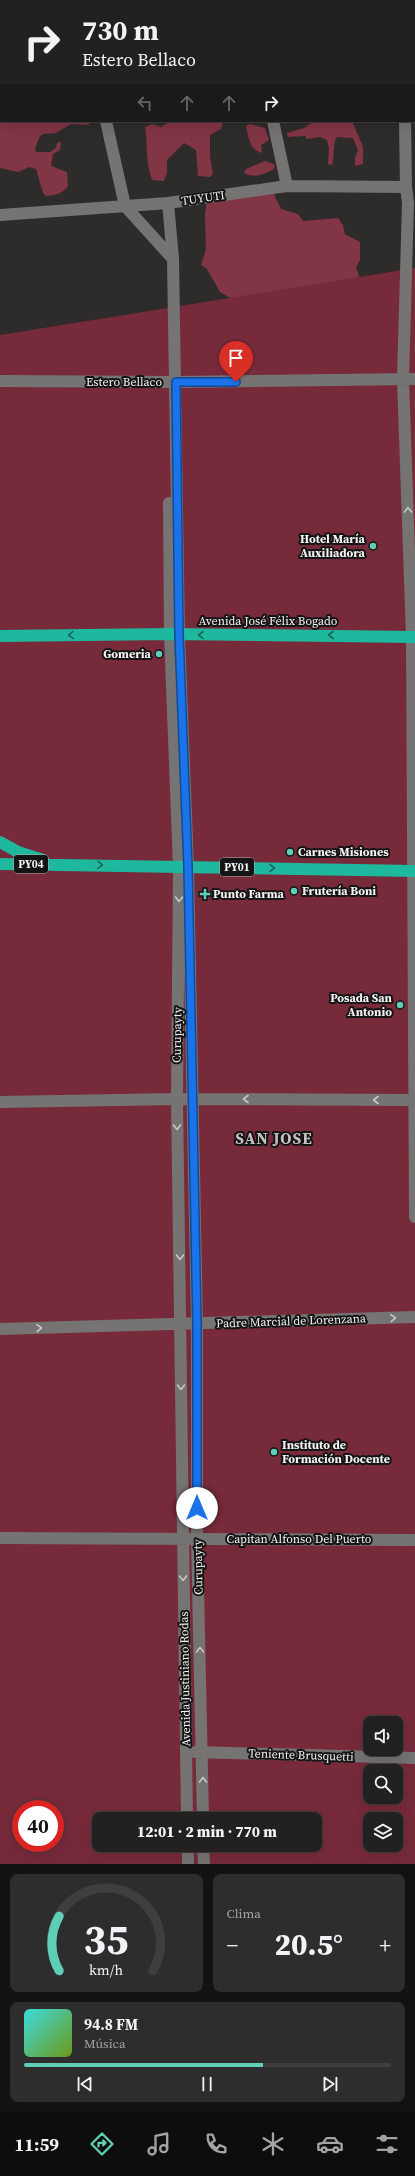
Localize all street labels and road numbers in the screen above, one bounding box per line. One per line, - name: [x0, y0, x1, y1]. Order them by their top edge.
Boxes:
- street label: TUYUTI: [180, 187, 226, 209]
- street label: Estero Bellaco: [86, 374, 162, 390]
- street label: Avenida José Félix Bogado: [199, 613, 338, 629]
- road number: PY04: [14, 855, 48, 873]
- road number: PY01: [220, 858, 254, 876]
- street label: Curupayty: [169, 1006, 185, 1063]
- street label: Padre Marcial de Lorenzana: [216, 1310, 367, 1332]
- street label: Capitan Alfonso Del Puerto: [227, 1531, 372, 1547]
- street label: Curupayty: [190, 1538, 206, 1595]
- street label: Avenida Justiniano Rodas: [176, 1611, 194, 1747]
- street label: Teniente Brusquetti: [248, 1745, 354, 1765]

